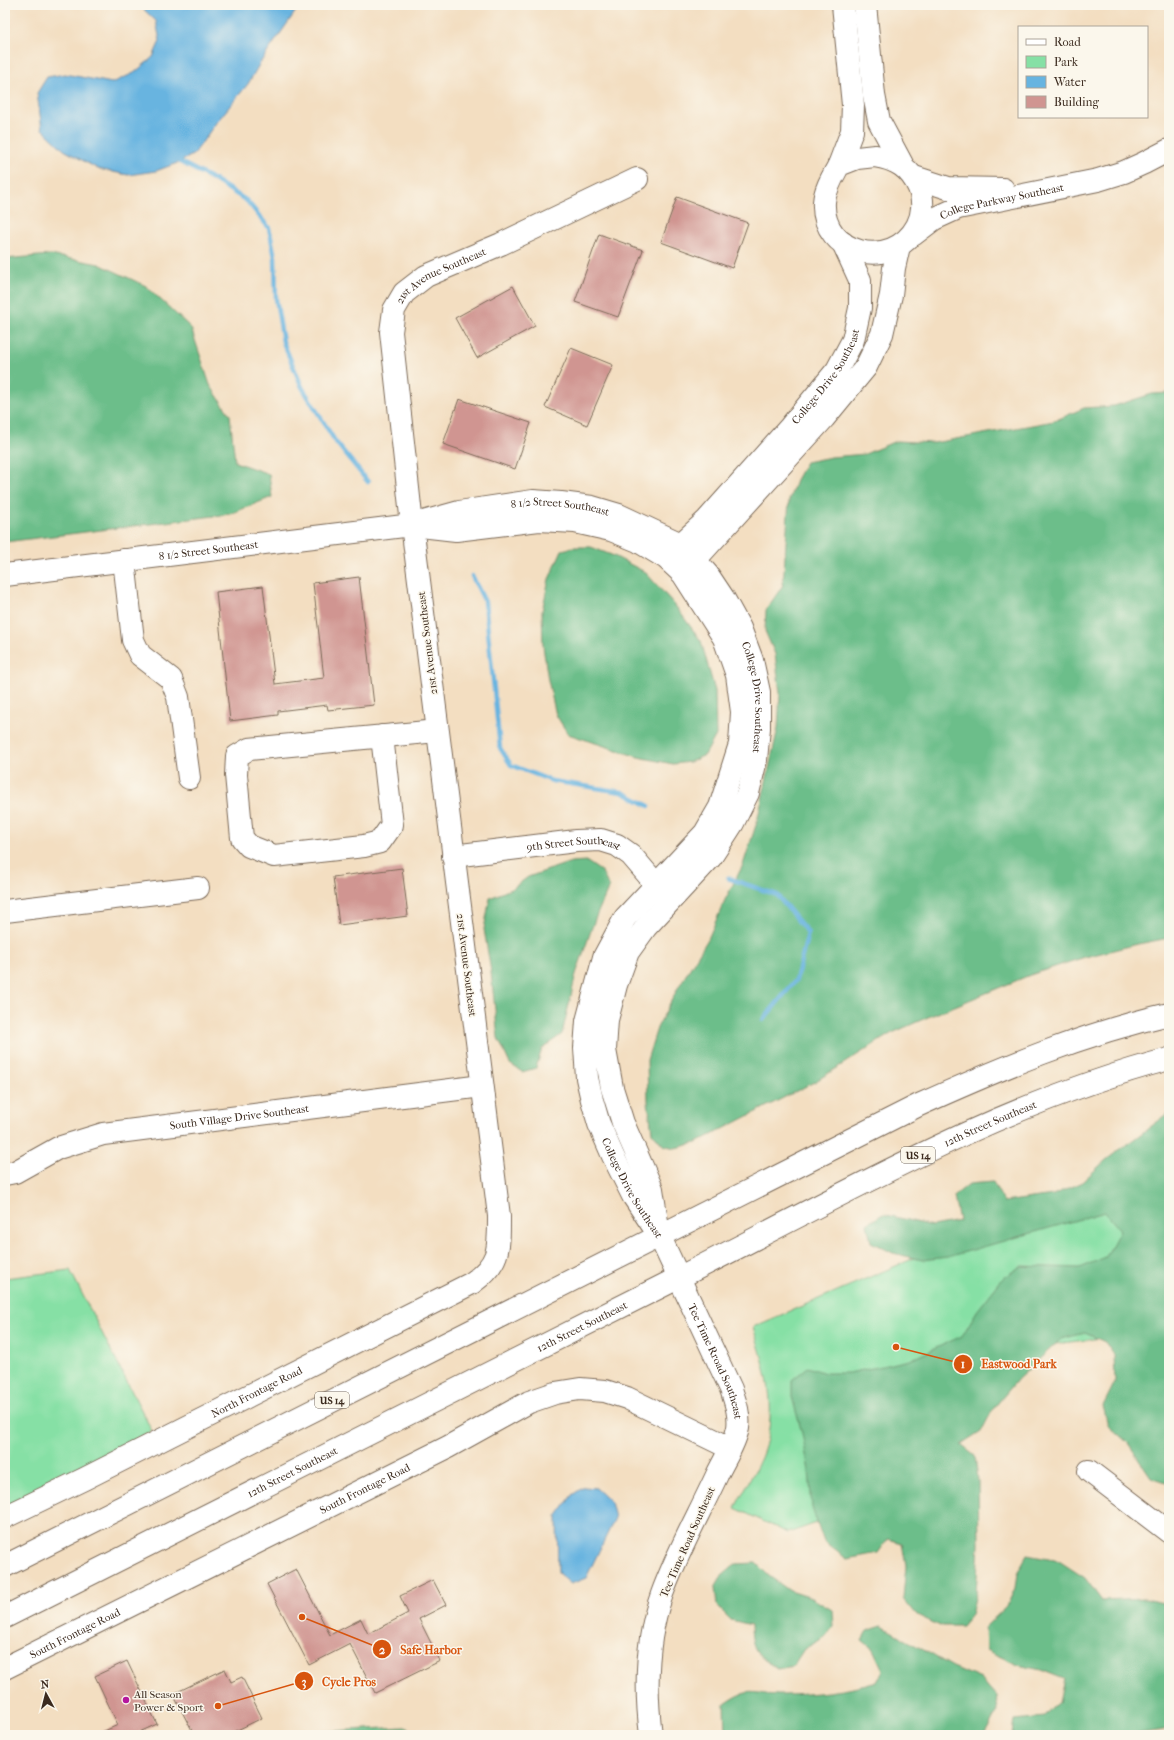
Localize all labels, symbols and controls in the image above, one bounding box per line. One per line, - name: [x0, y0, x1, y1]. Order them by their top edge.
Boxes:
- legend: [1018, 26, 1148, 118]
- text: Road: [1054, 35, 1081, 49]
- text: Park: [1054, 55, 1079, 69]
- text: Water: [1053, 75, 1087, 89]
- text: Building: [1054, 95, 1099, 109]
- street label: College Parkway Southeast: [938, 181, 1065, 222]
- street label: 21st Avenue Southeast: [393, 245, 488, 306]
- street label: College Drive Southeast: [789, 328, 862, 427]
- street label: 8 1/2 Street Southeast: [510, 495, 611, 519]
- street label: 8 1/2 Street Southeast: [158, 538, 259, 563]
- street label: 21st Avenue Southeast: [415, 591, 440, 695]
- street label: College Drive Southeast: [739, 640, 765, 754]
- street label: 9th Street Southeast: [526, 834, 624, 854]
- street label: 21st Avenue Southeast: [454, 913, 479, 1017]
- street label: 12th Street Southeast: [942, 1098, 1038, 1150]
- street label: South Village Drive Southeast: [169, 1102, 310, 1132]
- street label: College Drive Southeast: [599, 1136, 665, 1240]
- road number: US 14: [901, 1147, 935, 1163]
- street label: 12th Street Southeast: [535, 1299, 630, 1355]
- street label: Tee Time Rroad Southeast: [685, 1302, 744, 1420]
- callout: Eastwood Park: [953, 1352, 1065, 1376]
- text: 1: [961, 1357, 965, 1371]
- text: Eastwood Park: [981, 1357, 1058, 1371]
- street label: North Frontage Road: [209, 1363, 305, 1421]
- road number: US 14: [315, 1392, 349, 1408]
- street label: 12th Street Southeast: [245, 1444, 340, 1500]
- street label: South Frontage Road: [318, 1461, 413, 1517]
- street label: Tee Time Road Southeast: [657, 1485, 718, 1600]
- street label: South Frontage Road: [28, 1605, 123, 1662]
- callout: Safe Harbor: [372, 1637, 469, 1661]
- text: 2: [379, 1643, 386, 1657]
- text: Safe Harbor: [400, 1643, 463, 1657]
- callout: Cycle Pros: [294, 1669, 384, 1693]
- north arrow: [26, 1674, 66, 1714]
- text: 3: [302, 1675, 307, 1690]
- text: Cycle Pros: [322, 1675, 377, 1690]
- text: N: [40, 1678, 50, 1692]
- place label: All Season Power & Sport: [133, 1688, 203, 1714]
- marker: All Season Power & Sport: [121, 1695, 131, 1705]

